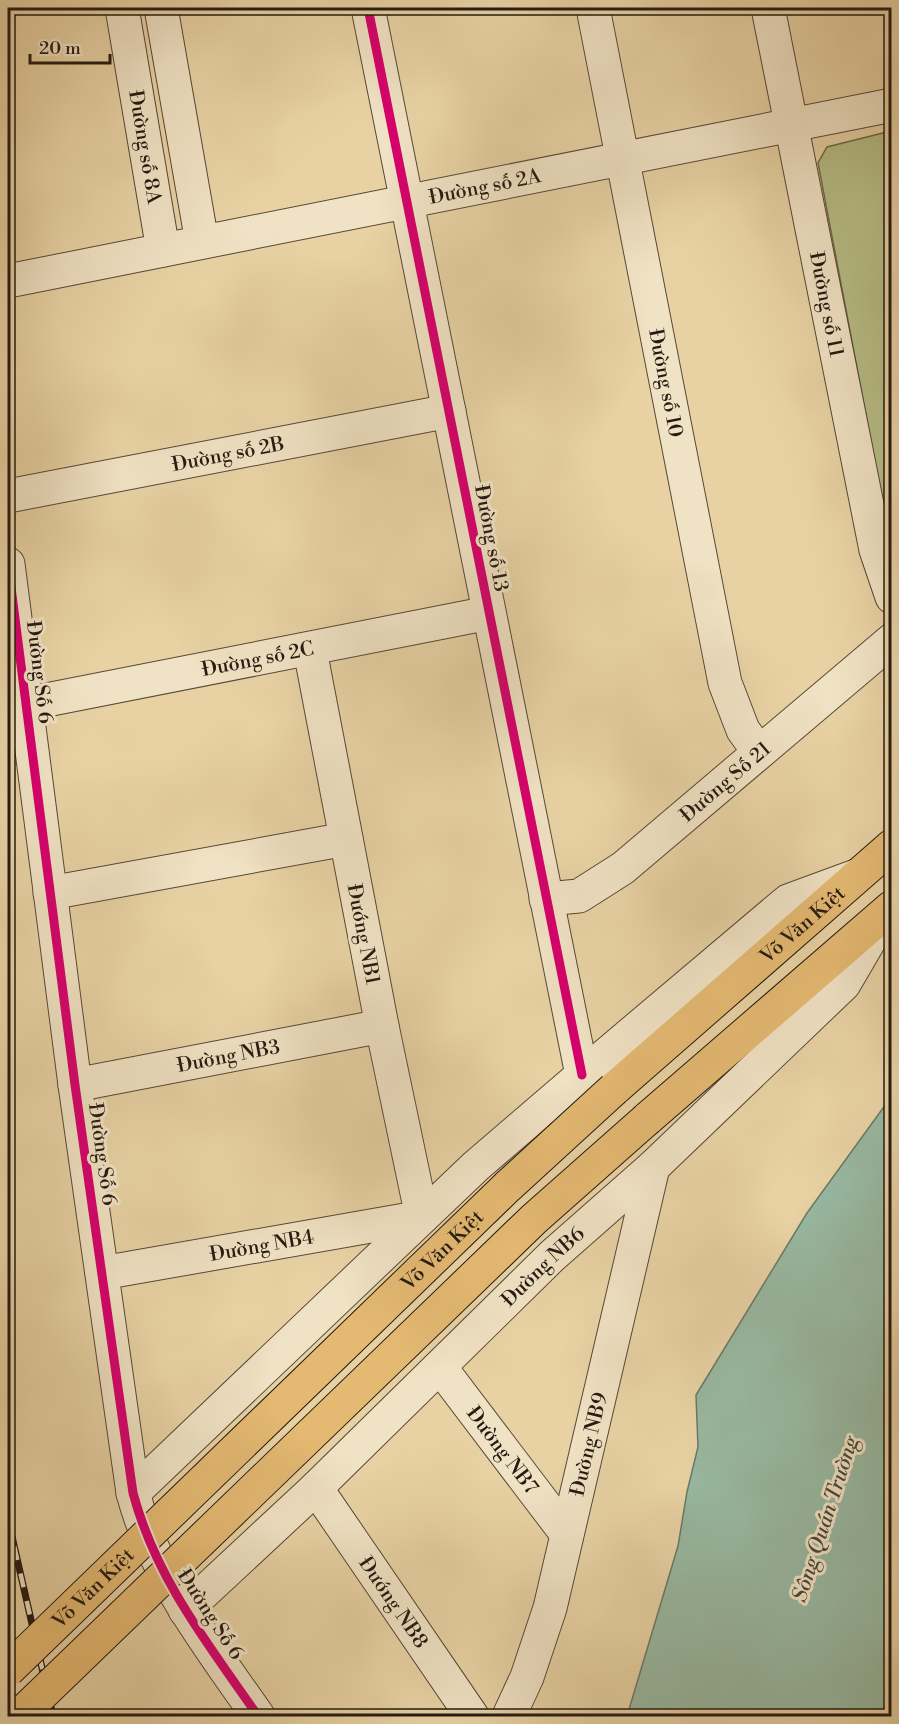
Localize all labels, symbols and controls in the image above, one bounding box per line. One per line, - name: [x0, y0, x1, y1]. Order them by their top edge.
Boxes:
- scale bar: [30, 27, 110, 65]
- text: 20 m: [39, 37, 81, 60]
- street label: Đường số 8A: [122, 89, 166, 207]
- street label: Đường số 2A: [427, 164, 544, 211]
- street label: Đường số 11: [803, 250, 848, 360]
- street label: Đường số 10: [642, 327, 688, 440]
- street label: Đường số 2B: [170, 432, 287, 478]
- street label: Đường số 13: [468, 483, 513, 594]
- street label: Đường Số 6: [20, 619, 57, 725]
- street label: Đường số 2C: [200, 637, 316, 683]
- street label: Đường Số 21: [675, 737, 777, 828]
- street label: Đướng NB1: [341, 882, 385, 987]
- street label: Võ Văn Kiệt: [755, 882, 851, 970]
- street label: Đường NB3: [175, 1035, 282, 1079]
- street label: Đường Số 6: [82, 1101, 121, 1207]
- street label: Võ Văn Kiệt: [396, 1205, 489, 1297]
- street label: Đường NB6: [497, 1222, 590, 1313]
- street label: Đường NB4: [208, 1225, 316, 1268]
- street label: Đường NB9: [566, 1390, 614, 1499]
- street label: Đường NB7: [460, 1402, 543, 1500]
- water label: Sông Quán Trường: [787, 1432, 865, 1605]
- street label: Võ Văn Kiệt: [47, 1543, 140, 1635]
- street label: Đướng NB8: [352, 1552, 433, 1653]
- street label: Đường Số 6: [171, 1565, 248, 1665]

